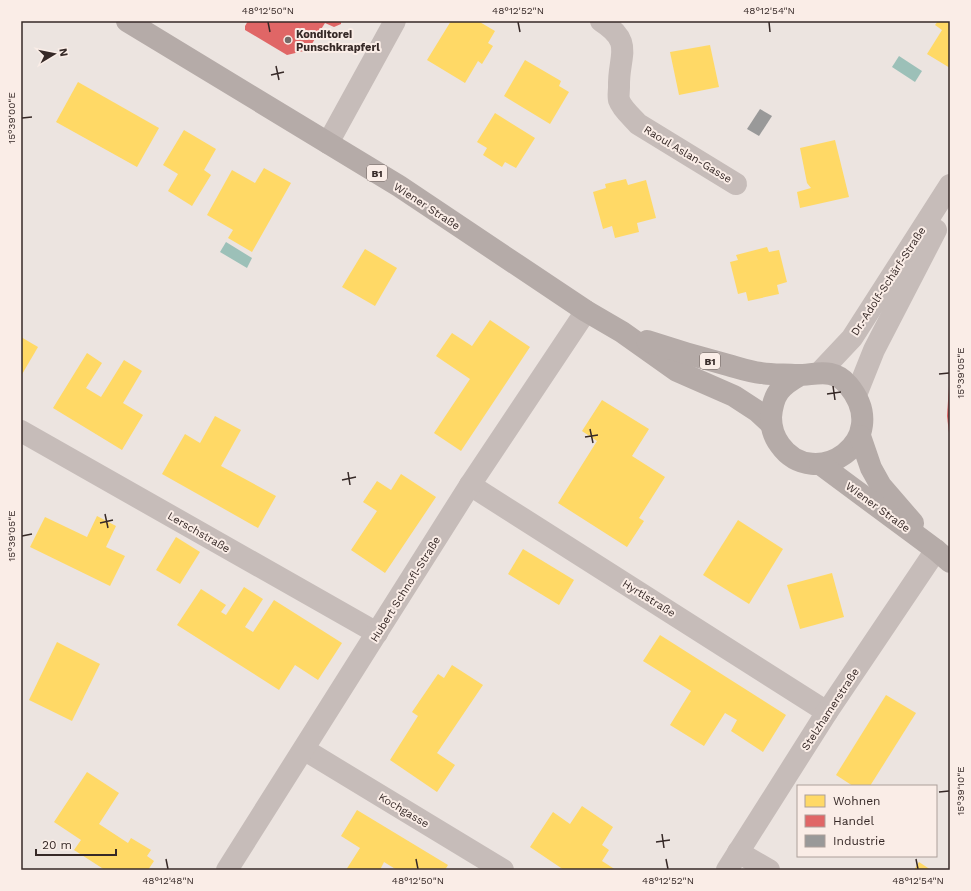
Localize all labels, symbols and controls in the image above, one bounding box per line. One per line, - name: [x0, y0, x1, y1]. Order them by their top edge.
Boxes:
- text: 48°12'50"N: [242, 5, 294, 16]
- text: 48°12'52"N: [492, 5, 544, 16]
- text: 48°12'54"N: [743, 5, 795, 16]
- place label: Konditorei Punschkrapferl: [296, 28, 380, 54]
- north arrow: [34, 34, 74, 74]
- marker: Konditorei Punschkrapferl: [283, 35, 293, 45]
- text: N: [56, 47, 70, 57]
- text: 15°39'00"E: [6, 92, 17, 144]
- street label: Raoul Aslan-Gasse: [641, 123, 734, 186]
- road number: B1: [367, 165, 387, 181]
- street label: Wiener Straße: [391, 180, 462, 233]
- street label: Dr.-Adolf-Schärf-Straße: [848, 225, 928, 338]
- text: 15°39'05"E: [955, 347, 966, 399]
- road number: B1: [700, 353, 720, 369]
- street label: Wiener Straße: [843, 480, 912, 535]
- street label: Lerschstraße: [165, 509, 232, 556]
- text: 15°39'05"E: [6, 510, 17, 562]
- street label: Hubert Schnofl-Straße: [368, 534, 443, 644]
- street label: Hyrtlstraße: [620, 577, 678, 620]
- street label: Stelzhamerstraße: [799, 666, 862, 753]
- text: 15°39'10"E: [955, 766, 966, 816]
- legend: [797, 785, 937, 857]
- street label: Kochgasse: [376, 790, 431, 831]
- text: Wohnen: [833, 794, 881, 808]
- text: Handel: [833, 814, 874, 828]
- scale bar: [36, 831, 116, 857]
- text: Industrie: [833, 834, 885, 848]
- text: 20 m: [42, 838, 72, 852]
- text: 48°12'48"N: [142, 875, 194, 886]
- text: 48°12'50"N: [392, 875, 444, 886]
- text: 48°12'52"N: [642, 875, 694, 886]
- text: 48°12'54"N: [892, 875, 944, 886]

